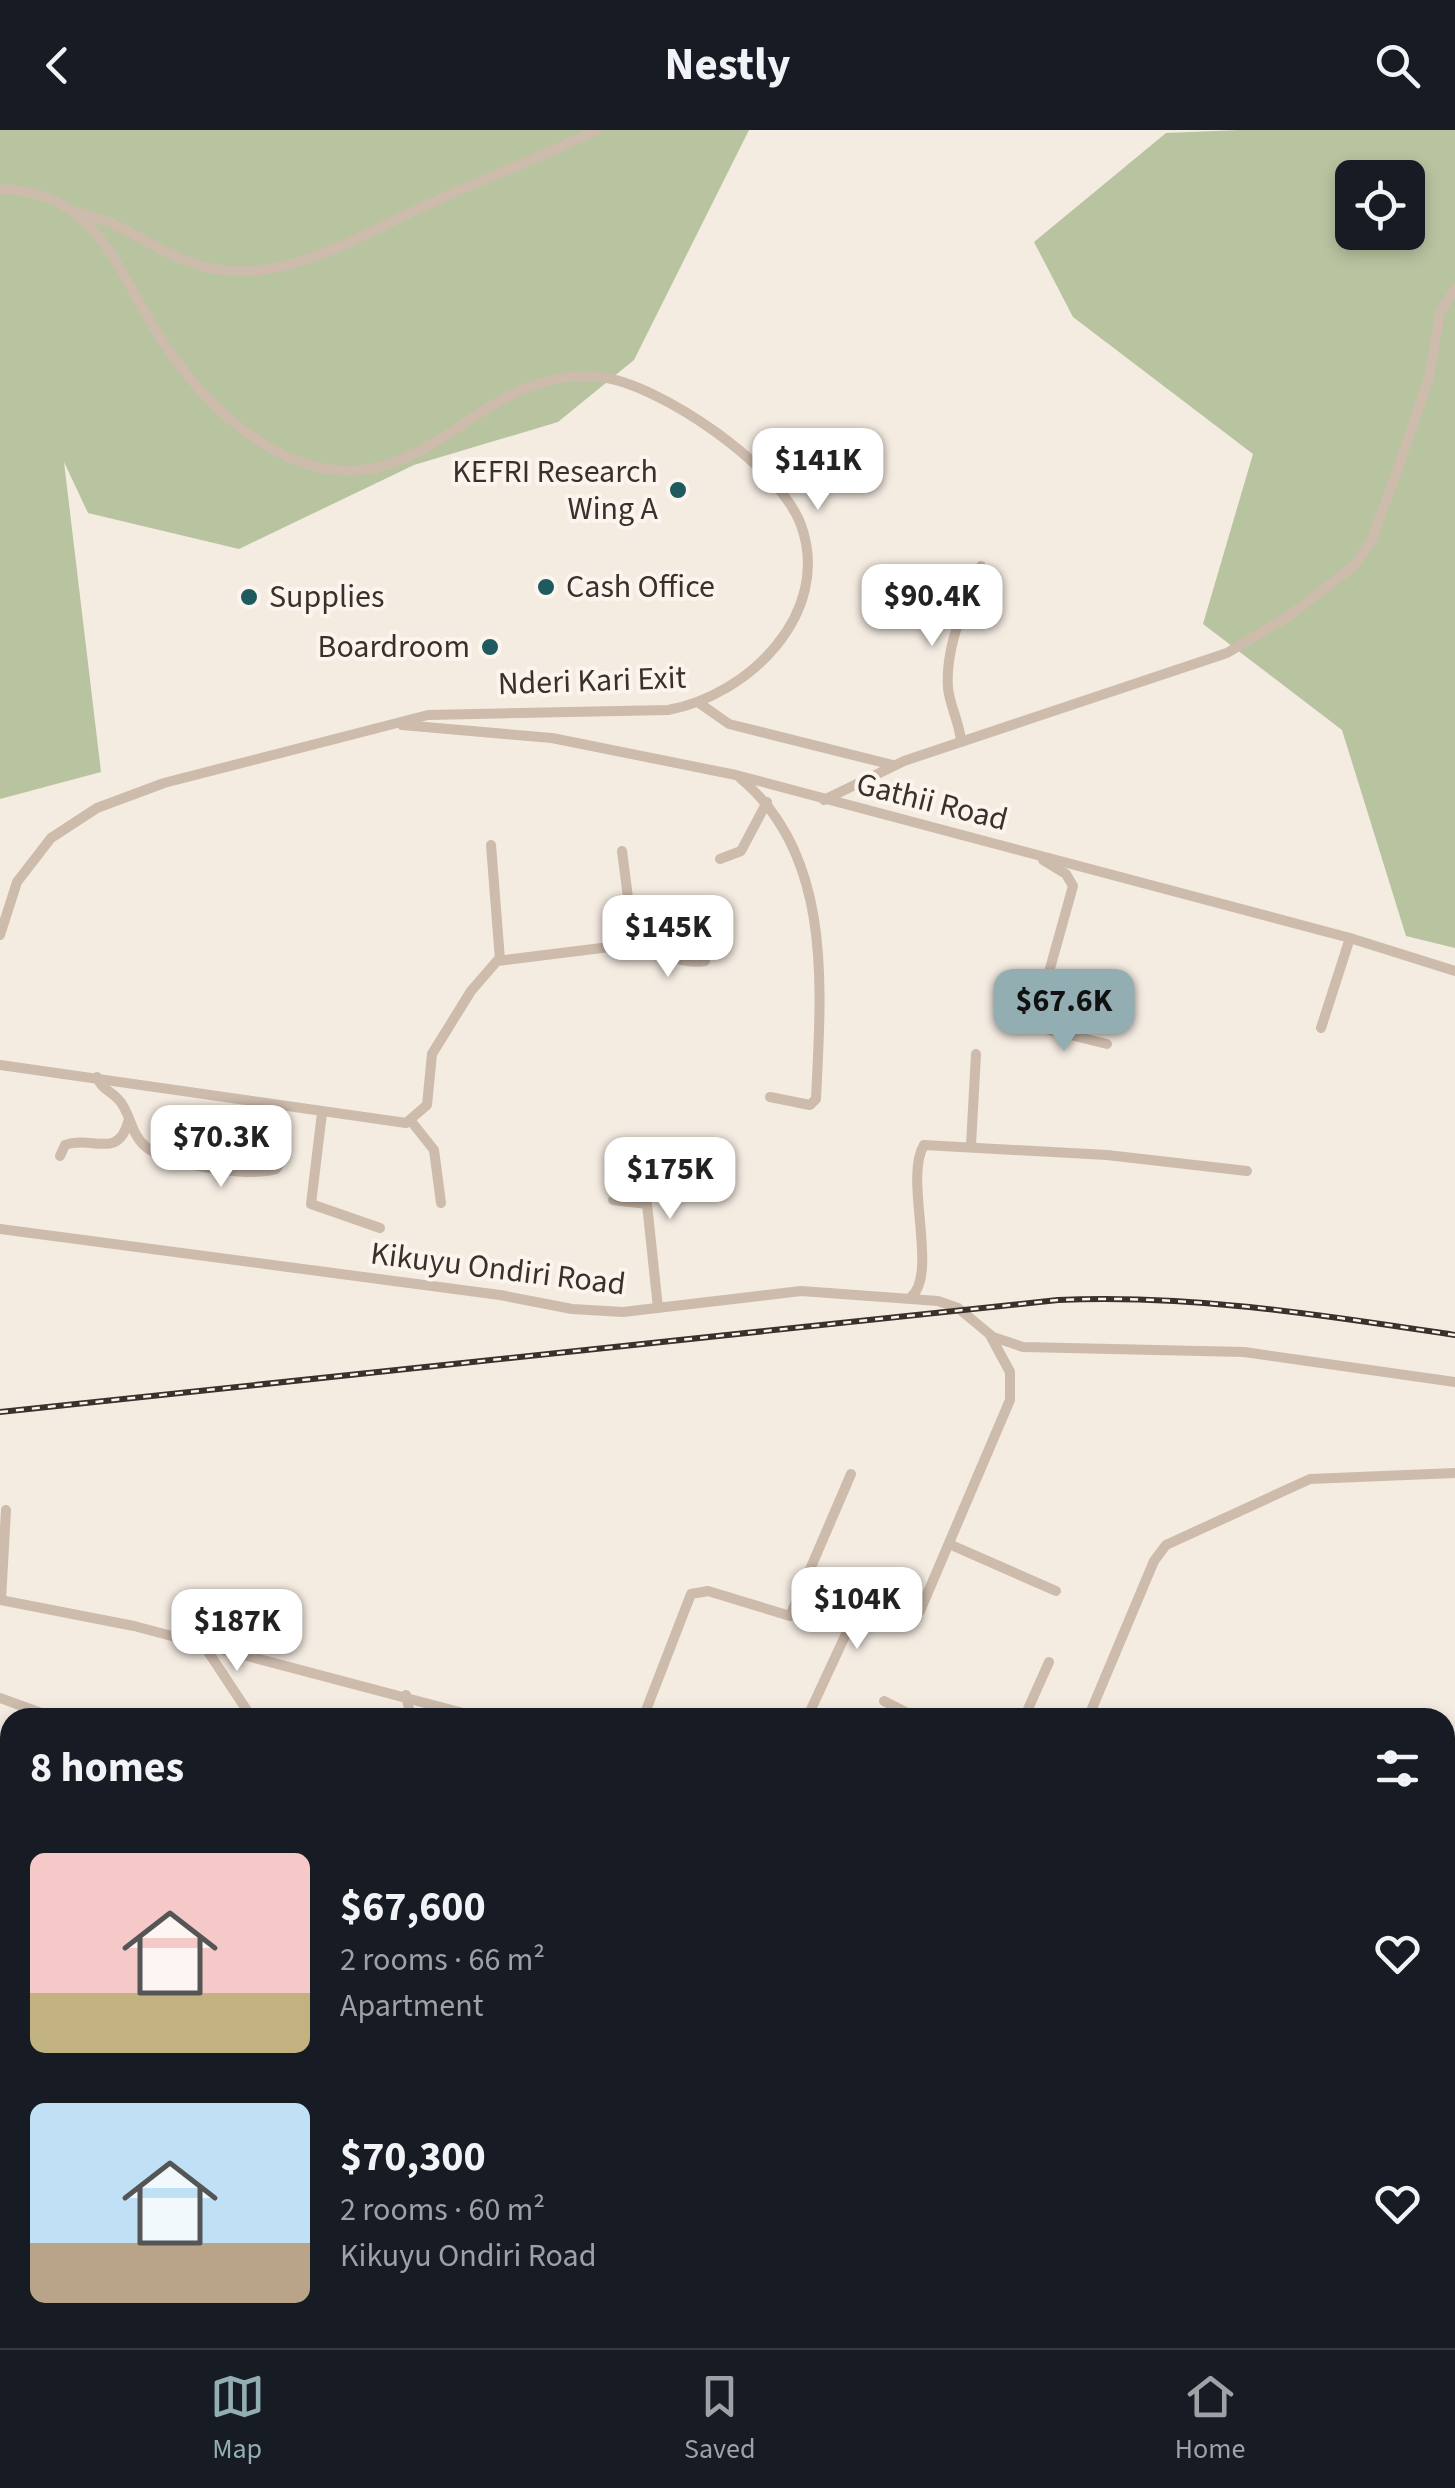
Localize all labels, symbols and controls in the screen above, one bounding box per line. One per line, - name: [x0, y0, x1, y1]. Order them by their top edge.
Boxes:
- text: Nestly: [665, 33, 790, 97]
- icon: back: [30, 38, 85, 93]
- icon: search: [1370, 38, 1425, 93]
- map controls: [1335, 160, 1425, 250]
- button: locate: [1335, 160, 1425, 250]
- pin: $141K: [748, 428, 888, 513]
- text: $141K: [774, 437, 862, 483]
- place label: KEFRI Research Wing A: [452, 449, 659, 532]
- marker: KEFRI Research Wing A: [667, 479, 689, 501]
- place label: Cash Office: [566, 564, 715, 610]
- pin: $90.4K: [851, 564, 1013, 649]
- text: $90.4K: [884, 573, 980, 619]
- place label: Supplies: [269, 574, 384, 620]
- marker: Cash Office: [535, 576, 557, 598]
- marker: Supplies: [238, 586, 260, 608]
- place label: Boardroom: [318, 624, 470, 670]
- marker: Boardroom: [479, 636, 501, 658]
- street label: Nderi Kari Exit: [497, 655, 687, 707]
- street label: Gathii Road: [851, 761, 1013, 843]
- pin: $145K: [598, 895, 738, 980]
- text: $145K: [624, 904, 712, 950]
- pin: $67.6K: [983, 969, 1145, 1054]
- text: $67.6K: [1016, 978, 1112, 1024]
- pin: $70.3K: [140, 1105, 302, 1190]
- text: $70.3K: [173, 1114, 269, 1160]
- pin: $175K: [600, 1137, 740, 1222]
- text: $175K: [626, 1146, 714, 1192]
- street label: Kikuyu Ondiri Road: [368, 1231, 628, 1307]
- pin: $104K: [787, 1567, 927, 1652]
- text: $104K: [813, 1576, 901, 1622]
- pin: $187K: [167, 1589, 307, 1674]
- text: $187K: [193, 1598, 281, 1644]
- text: 8 homes: [30, 1738, 184, 1798]
- icon: filters: [1370, 1741, 1425, 1796]
- text: $67,600: [340, 1877, 486, 1937]
- icon: home: [110, 1893, 230, 2013]
- icon: heart: [1370, 1926, 1425, 1981]
- text: 2 rooms · 66 m²: [340, 1937, 545, 1983]
- text: Apartment: [340, 1983, 483, 2029]
- text: $70,300: [340, 2127, 486, 2187]
- icon: home: [110, 2143, 230, 2263]
- icon: heart: [1370, 2176, 1425, 2231]
- text: 2 rooms · 60 m²: [340, 2187, 545, 2233]
- text: Kikuyu Ondiri Road: [340, 2233, 596, 2279]
- tab: Map: [210, 2369, 265, 2469]
- tab: Saved: [684, 2369, 755, 2469]
- tab: Home: [1175, 2369, 1245, 2469]

